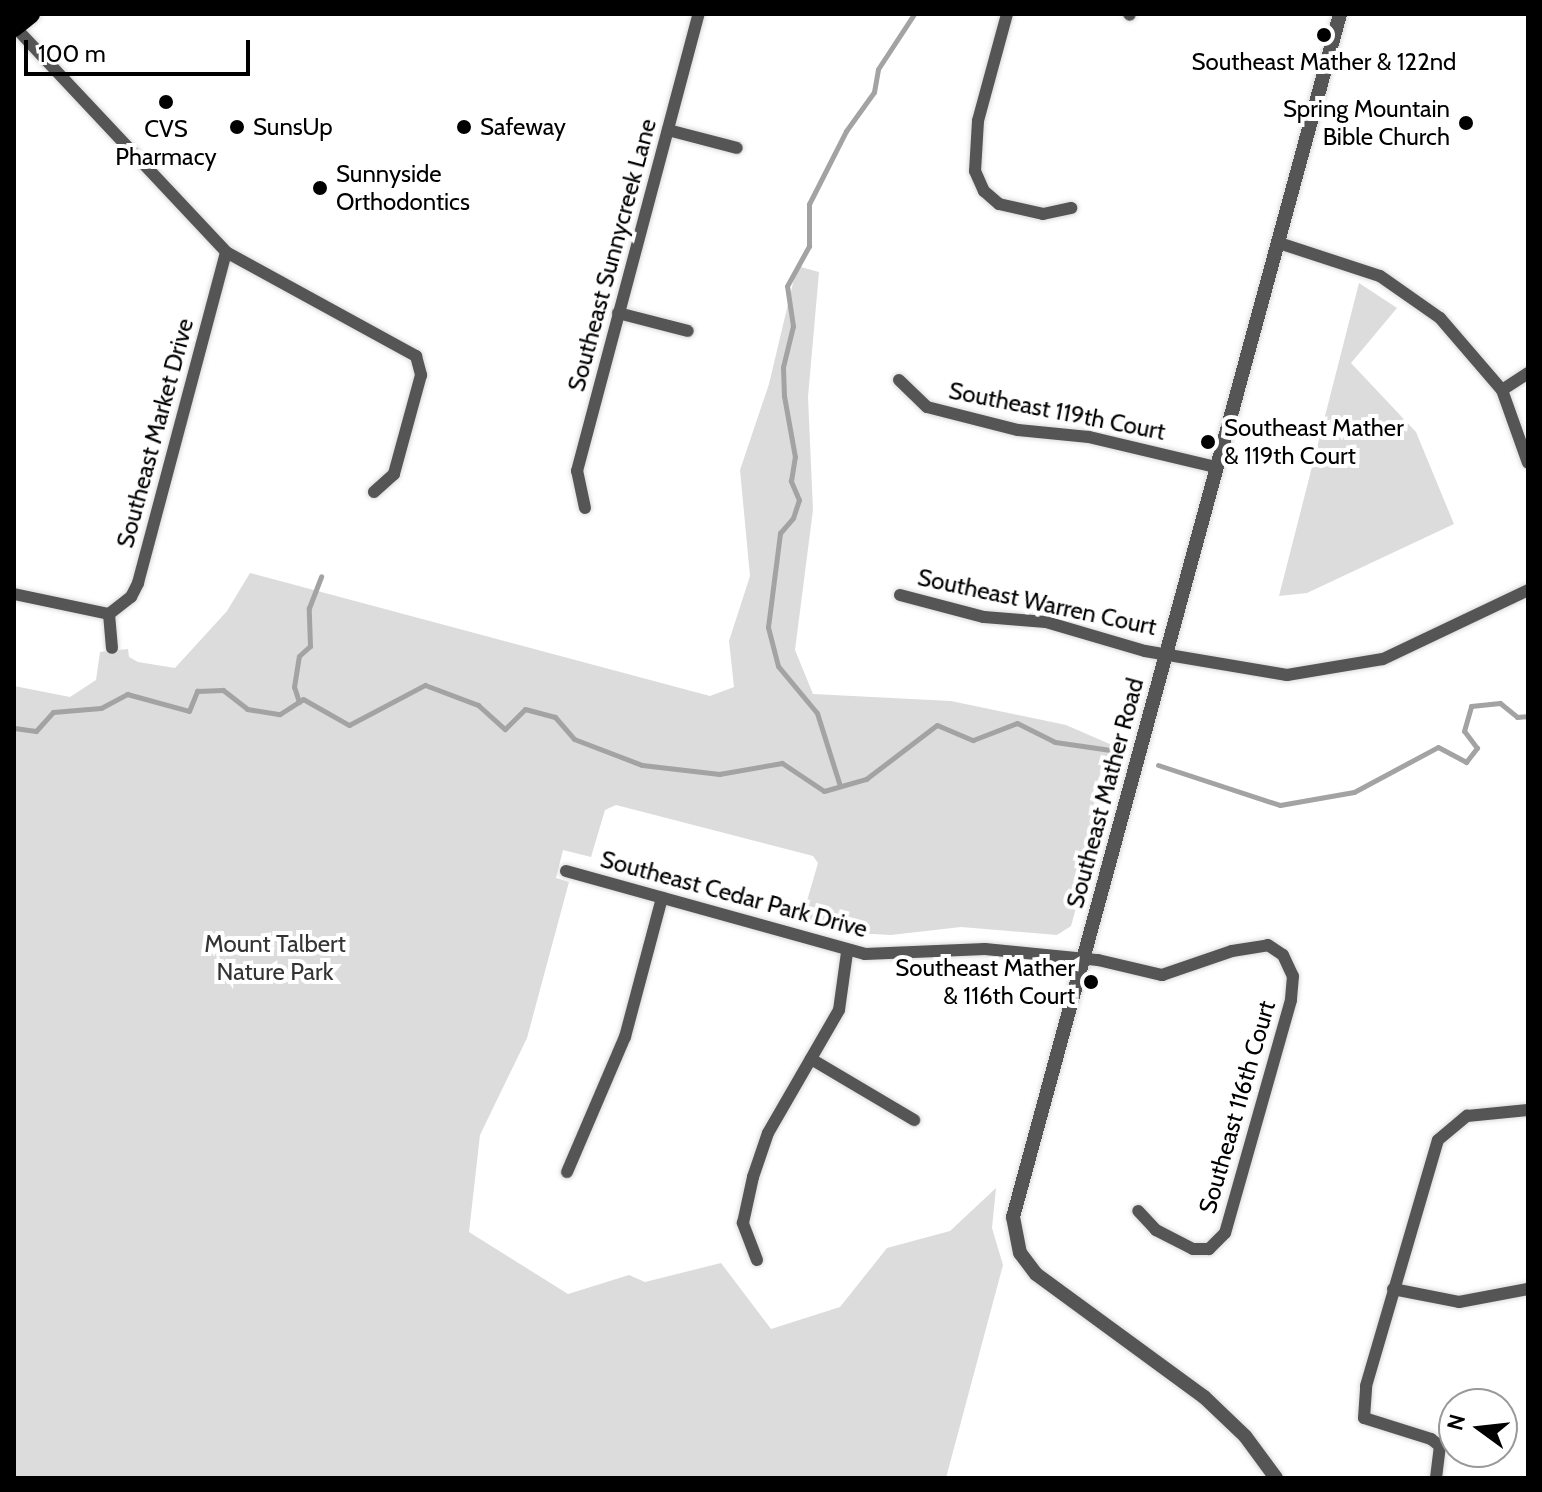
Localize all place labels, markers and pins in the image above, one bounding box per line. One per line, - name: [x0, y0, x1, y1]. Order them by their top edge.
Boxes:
- marker: Southeast Mather & 122nd: [1315, 26, 1333, 44]
- place label: Southeast Mather & 122nd: [1192, 48, 1456, 76]
- marker: CVS Pharmacy: [157, 93, 175, 111]
- place label: Spring Mountain Bible Church: [1283, 95, 1450, 151]
- place label: SunsUp: [253, 113, 333, 141]
- place label: Safeway: [480, 113, 566, 141]
- marker: Spring Mountain Bible Church: [1457, 114, 1475, 132]
- place label: CVS Pharmacy: [115, 115, 217, 171]
- marker: SunsUp: [228, 118, 246, 136]
- marker: Safeway: [455, 118, 473, 136]
- place label: Sunnyside Orthodontics: [336, 160, 470, 216]
- marker: Sunnyside Orthodontics: [311, 179, 329, 197]
- place label: Southeast Mather & 119th Court: [1224, 414, 1404, 470]
- marker: Southeast Mather & 119th Court: [1199, 433, 1217, 451]
- place label: Southeast Mather & 116th Court: [895, 954, 1075, 1010]
- marker: Southeast Mather & 116th Court: [1082, 973, 1100, 991]

